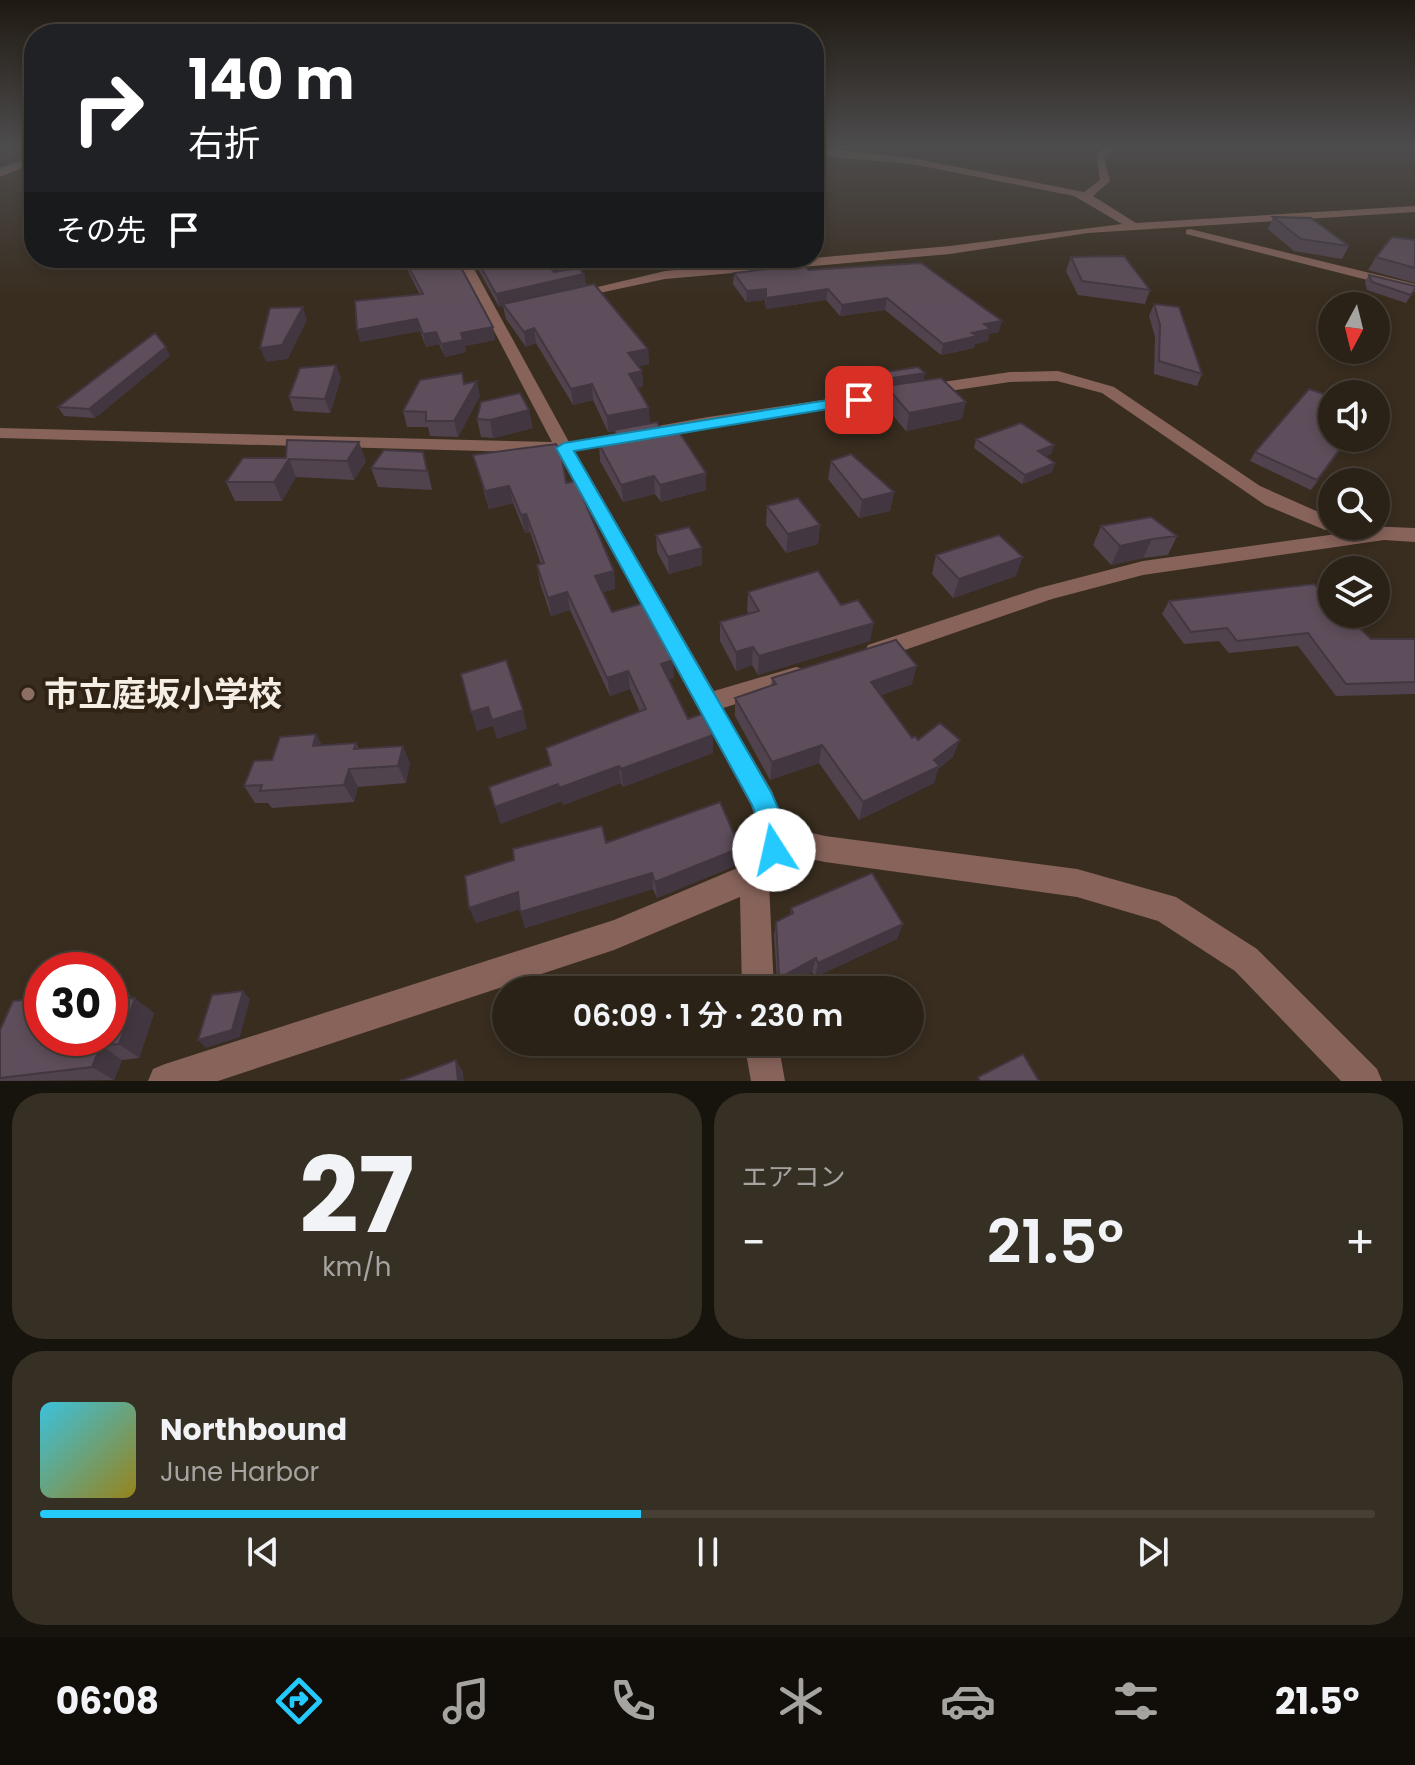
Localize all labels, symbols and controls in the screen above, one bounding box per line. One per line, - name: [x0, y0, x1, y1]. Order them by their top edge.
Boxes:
- text: 140 m: [188, 40, 355, 119]
- icon: right: [56, 56, 160, 160]
- text: 右折: [188, 118, 260, 169]
- icon: arrive: [162, 208, 206, 252]
- text: その先: [56, 209, 146, 252]
- north arrow: [1318, 292, 1390, 364]
- map controls: [1318, 292, 1390, 628]
- pin: [825, 366, 893, 434]
- icon: arrive: [837, 378, 881, 422]
- button: sound: [1318, 380, 1390, 452]
- button: search: [1318, 468, 1390, 540]
- button: layers: [1318, 556, 1390, 628]
- place label: 市立庭坂小学校: [44, 670, 282, 718]
- marker: 市立庭坂小学校: [19, 685, 37, 703]
- position arrow: [732, 808, 816, 892]
- speed limit sign: 30: [24, 952, 128, 1056]
- text: 06:09 · 1 分 · 230 m: [573, 994, 843, 1037]
- text: 27: [299, 1123, 414, 1268]
- text: エアコン: [742, 1159, 846, 1195]
- text: 21.5°: [987, 1200, 1124, 1284]
- text: −: [742, 1212, 766, 1273]
- text: +: [1345, 1212, 1375, 1273]
- text: km/h: [322, 1249, 391, 1285]
- text: Northbound: [160, 1408, 347, 1451]
- text: June Harbor: [160, 1454, 319, 1490]
- icon: previous: [241, 1530, 285, 1574]
- icon: pause: [686, 1530, 730, 1574]
- icon: next: [1131, 1530, 1175, 1574]
- icon: directions: [271, 1673, 327, 1729]
- icon: music: [438, 1673, 494, 1729]
- icon: phone: [605, 1673, 661, 1729]
- icon: climate: [773, 1673, 829, 1729]
- icon: car: [940, 1673, 996, 1729]
- icon: filters: [1108, 1673, 1164, 1729]
- text: 06:08: [56, 1676, 159, 1727]
- text: 21.5°: [1275, 1676, 1359, 1727]

